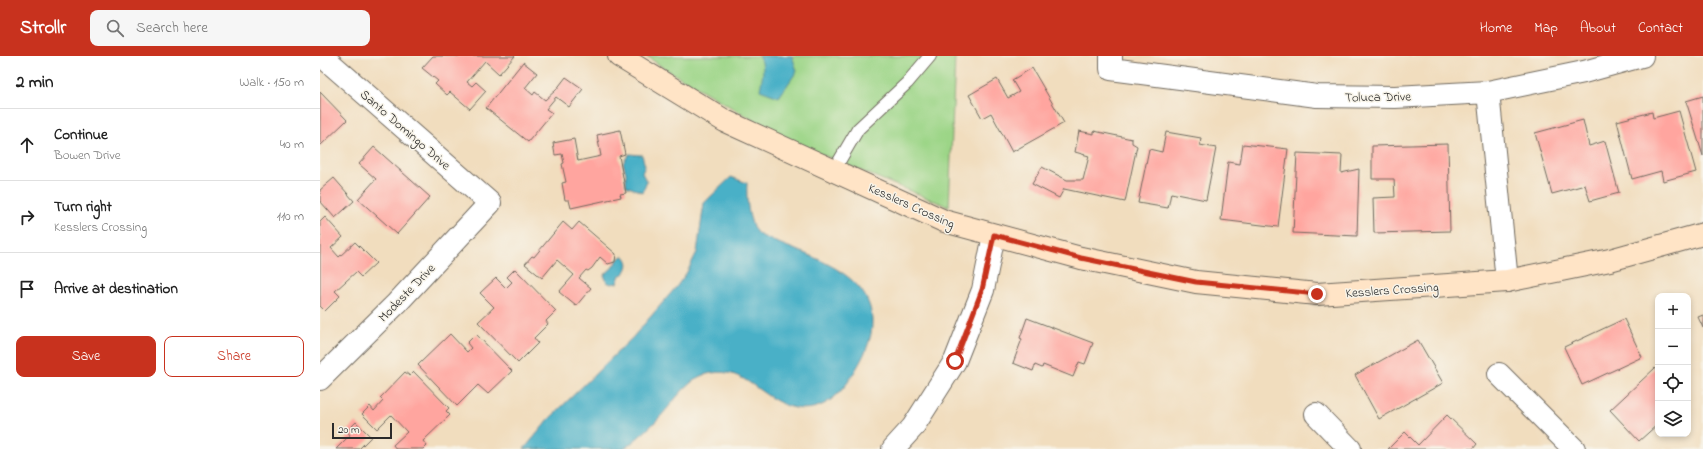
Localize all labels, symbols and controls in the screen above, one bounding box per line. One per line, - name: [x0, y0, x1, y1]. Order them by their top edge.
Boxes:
- search box: [90, 10, 370, 46]
- text: Strollr: [20, 15, 66, 42]
- icon: search: [104, 17, 126, 39]
- text: Search here: [136, 17, 208, 39]
- text: Home: [1480, 18, 1512, 39]
- text: Map: [1534, 18, 1558, 39]
- text: About: [1580, 18, 1616, 39]
- text: Contact: [1638, 18, 1683, 39]
- text: 2 min: [16, 70, 53, 95]
- text: Walk · 150 m: [239, 73, 304, 92]
- street label: Santo Domingo Drive: [355, 85, 455, 176]
- street label: Toluca Drive: [1345, 87, 1411, 108]
- text: Continue: [54, 124, 108, 146]
- icon: ahead: [16, 134, 38, 156]
- text: 40 m: [280, 135, 304, 154]
- text: Bowen Drive: [54, 146, 121, 165]
- street label: Kesslers Crossing: [865, 179, 958, 235]
- text: Turn right: [54, 196, 112, 218]
- icon: right: [16, 206, 38, 228]
- text: 110 m: [277, 207, 304, 226]
- text: Kesslers Crossing: [54, 218, 147, 237]
- street label: Modeste Drive: [374, 259, 440, 327]
- icon: arrive: [16, 278, 38, 300]
- text: Arrive at destination: [54, 278, 178, 300]
- street label: Kesslers Crossing: [1345, 278, 1439, 304]
- route end: [1308, 285, 1326, 303]
- map controls: [1655, 293, 1691, 437]
- button: +: [1655, 293, 1691, 329]
- button: −: [1655, 329, 1691, 365]
- button: Save: [16, 336, 156, 377]
- button: Share: [164, 336, 304, 377]
- route start: [946, 352, 964, 370]
- button: locate: [1655, 365, 1691, 401]
- button: layers: [1655, 401, 1691, 437]
- scale bar: [332, 421, 392, 440]
- text: 20 m: [338, 422, 360, 438]

